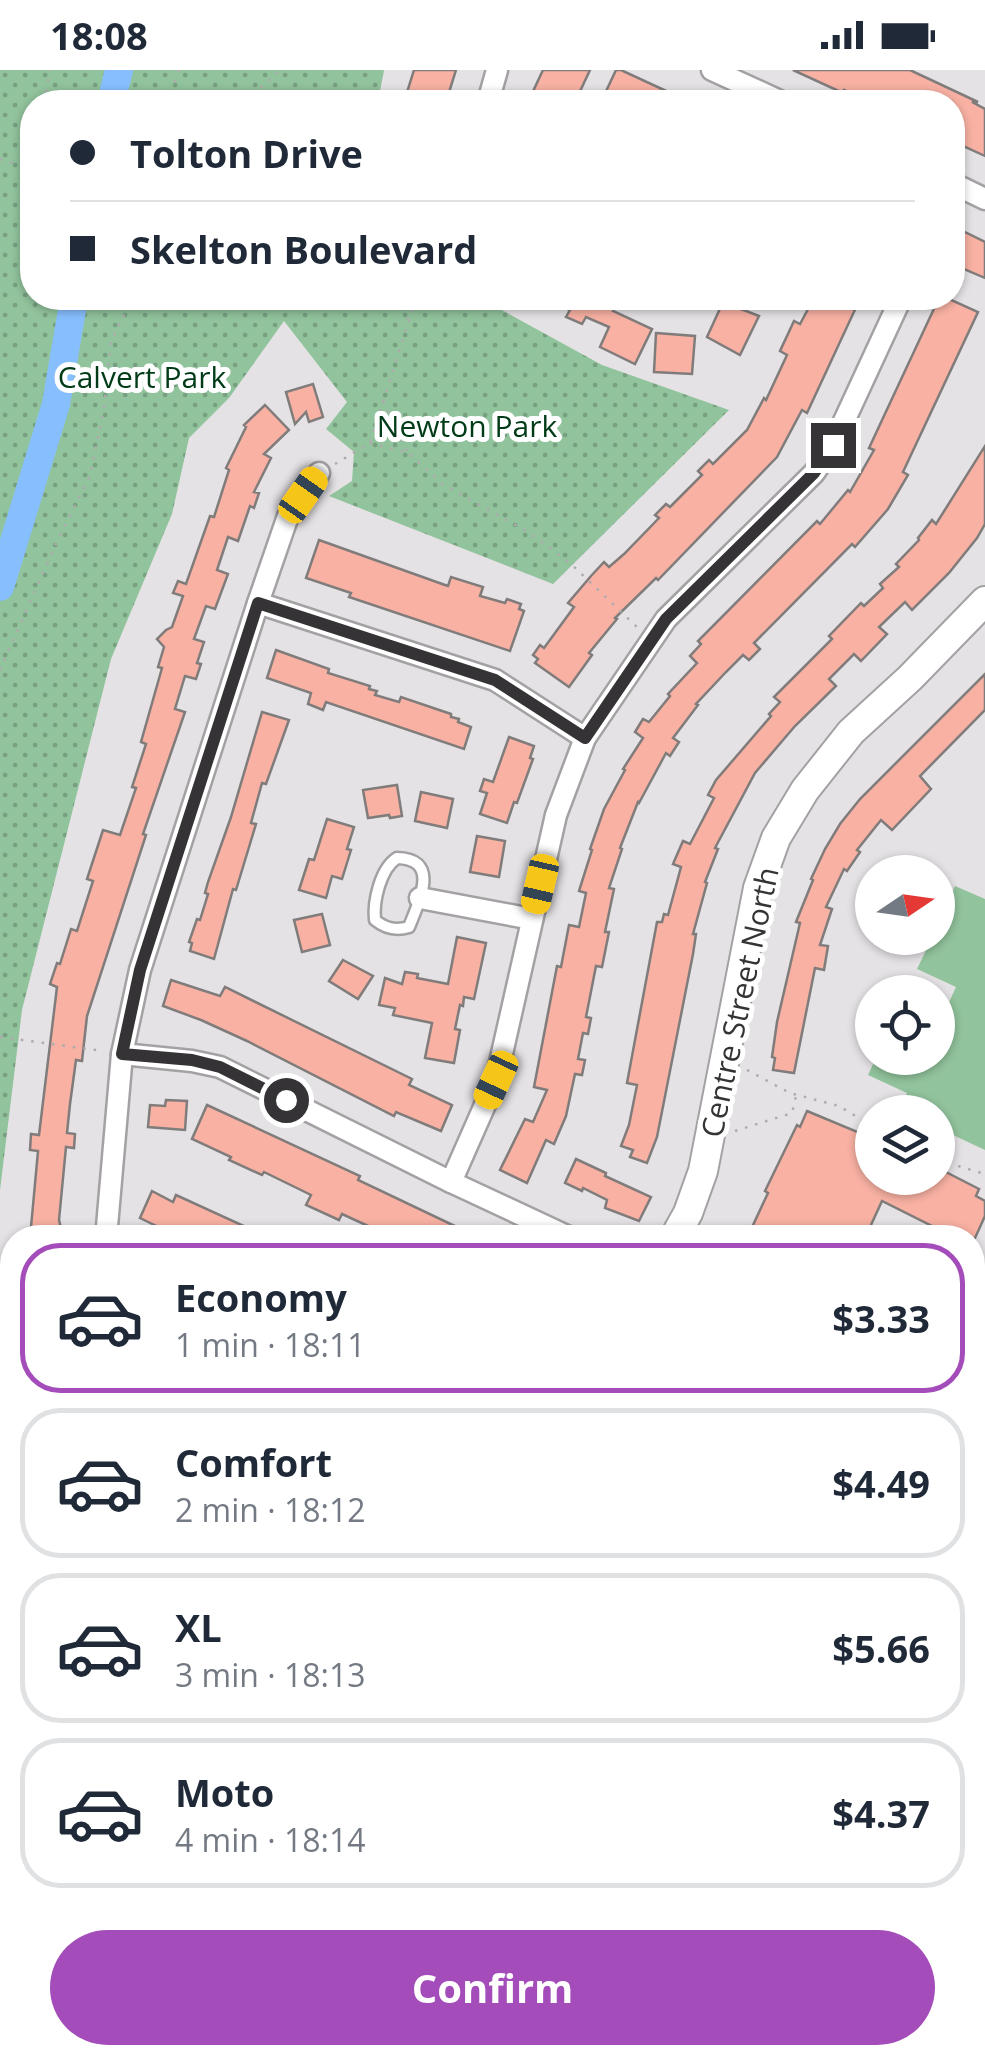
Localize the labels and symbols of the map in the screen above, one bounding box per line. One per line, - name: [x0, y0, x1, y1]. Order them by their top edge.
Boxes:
- park label: Calvert Park: [58, 356, 226, 397]
- park label: Newton Park: [377, 405, 557, 446]
- route end: [811, 423, 856, 468]
- car: [274, 462, 332, 528]
- car: [519, 851, 561, 917]
- north arrow: [855, 855, 955, 955]
- street label: Centre Street North: [690, 863, 788, 1141]
- car: [470, 1046, 522, 1114]
- route start: [264, 1078, 309, 1123]

